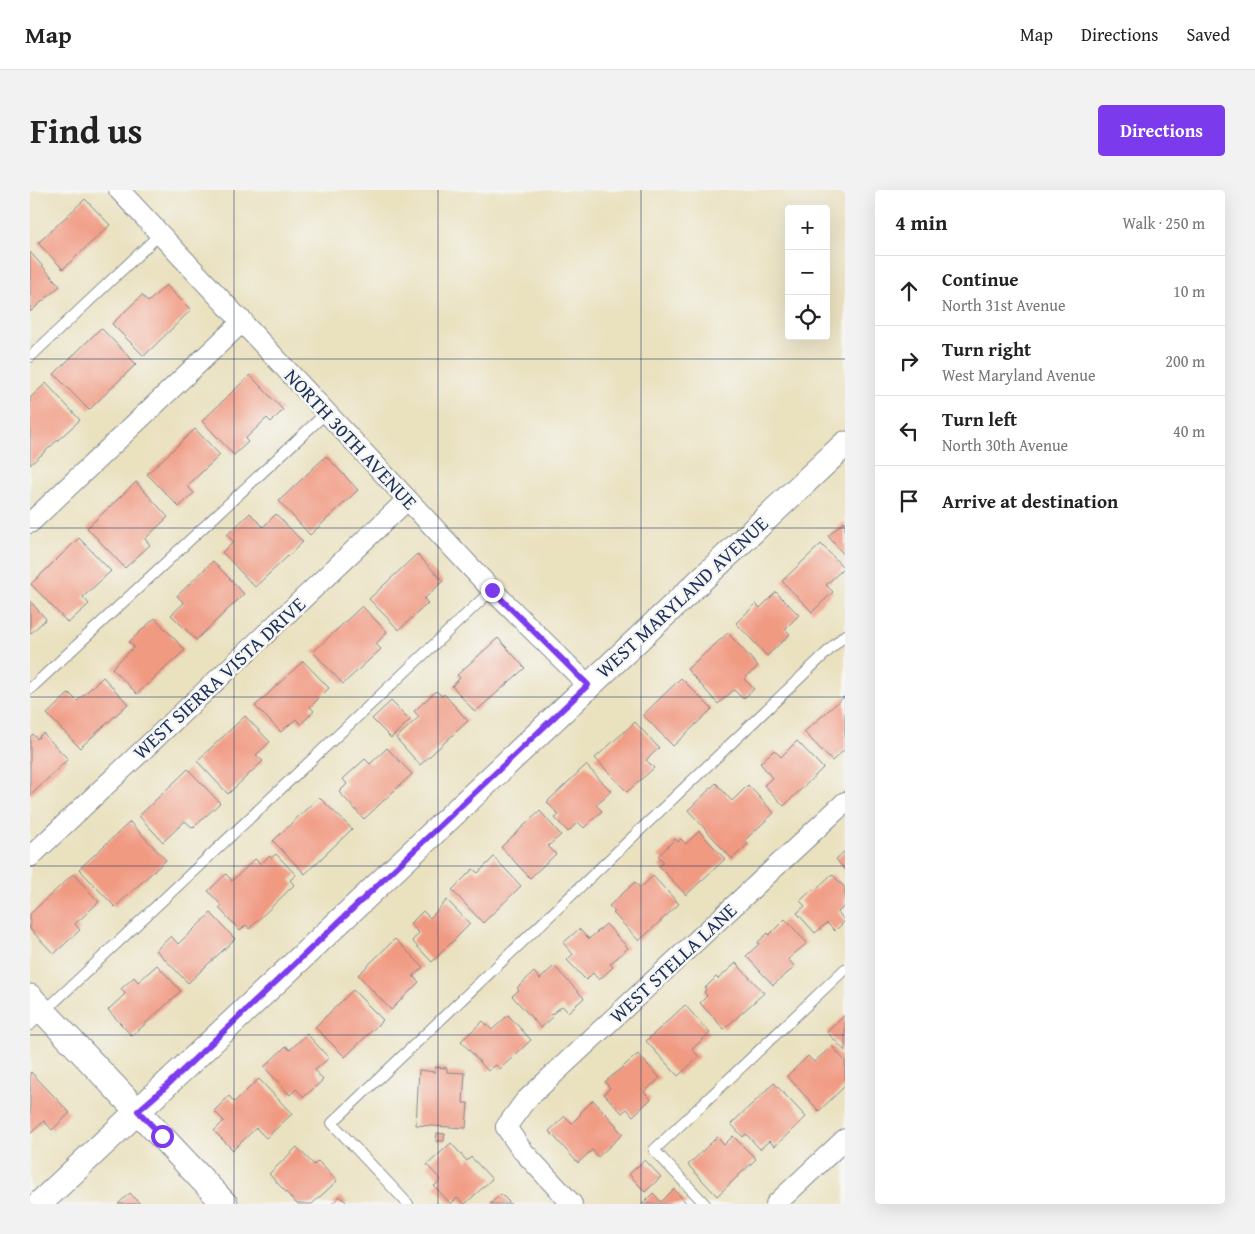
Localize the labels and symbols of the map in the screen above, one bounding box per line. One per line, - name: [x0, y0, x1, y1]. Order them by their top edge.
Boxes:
- street label: NORTH 30TH AVENUE: [278, 362, 425, 516]
- street label: WEST MARYLAND AVENUE: [589, 509, 774, 684]
- route end: [481, 579, 504, 602]
- street label: WEST SIERRA VISTA DRIVE: [126, 590, 311, 766]
- street label: WEST STELLA LANE: [603, 896, 743, 1029]
- route start: [151, 1125, 174, 1148]

